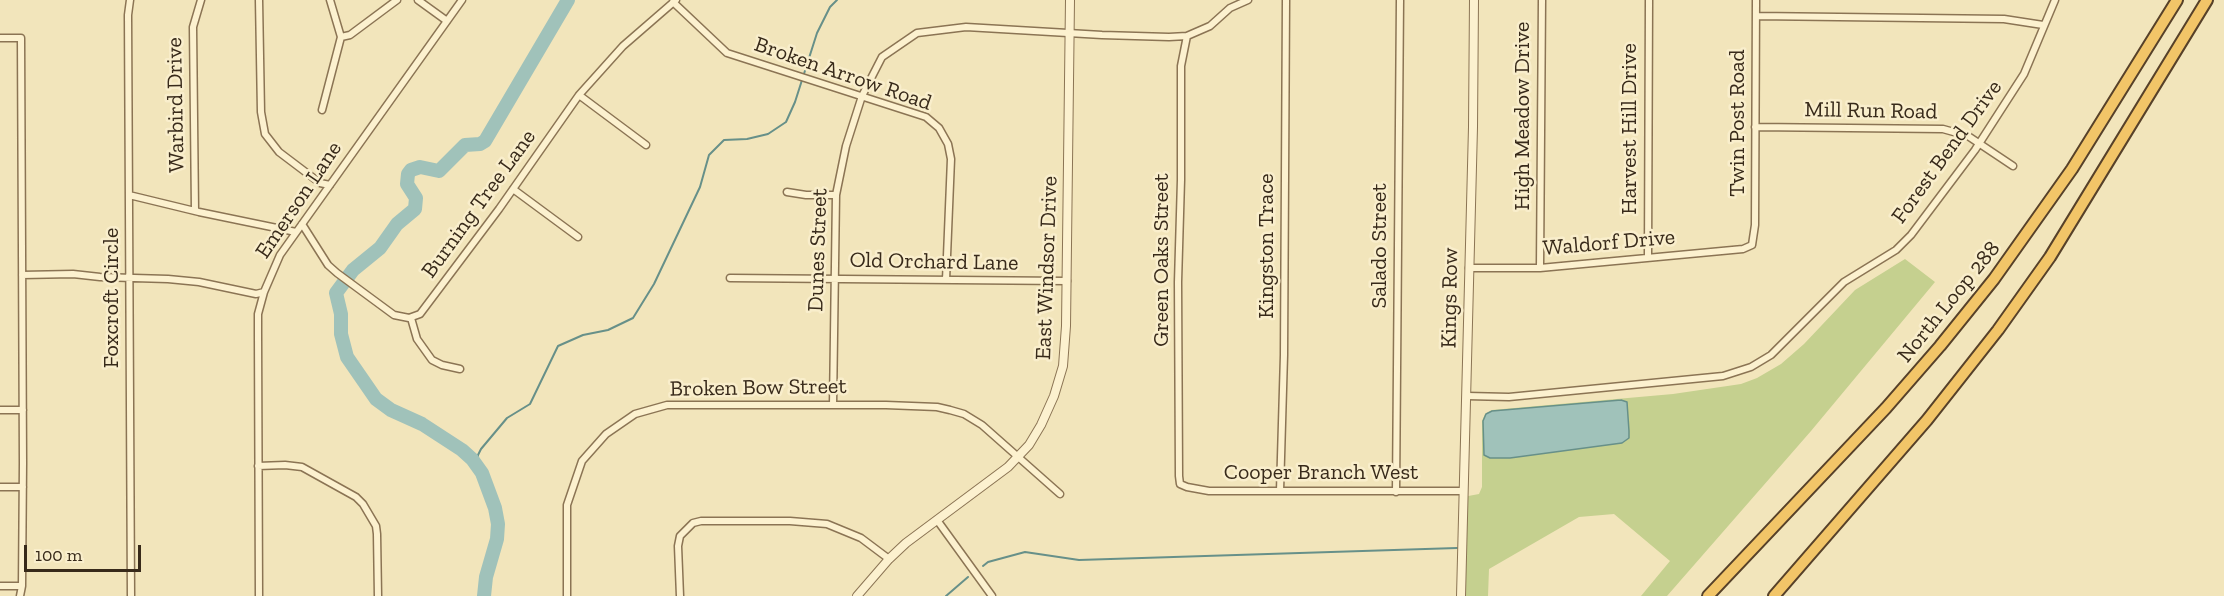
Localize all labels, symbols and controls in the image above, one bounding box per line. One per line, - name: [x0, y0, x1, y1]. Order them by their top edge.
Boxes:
- street label: High Meadow Drive: [1510, 22, 1536, 210]
- street label: Broken Arrow Road: [751, 31, 935, 117]
- street label: Warbird Drive: [162, 37, 190, 173]
- street label: Harvest Hill Drive: [1617, 43, 1643, 215]
- street label: Twin Post Road: [1725, 49, 1751, 197]
- street label: Forest Bend Drive: [1886, 75, 2008, 229]
- street label: Mill Run Road: [1804, 97, 1938, 125]
- street label: Burning Tree Lane: [416, 125, 542, 283]
- street label: Emerson Lane: [250, 136, 348, 264]
- street label: Green Oaks Street: [1149, 173, 1175, 347]
- street label: Kingston Trace: [1254, 173, 1280, 319]
- street label: East Windsor Drive: [1031, 175, 1063, 361]
- street label: Salado Street: [1367, 183, 1393, 309]
- street label: Dunes Street: [803, 188, 833, 312]
- street label: Waldorf Drive: [1542, 224, 1676, 262]
- street label: Foxcroft Circle: [99, 228, 125, 368]
- street label: North Loop 288: [1892, 236, 2006, 368]
- street label: Old Orchard Lane: [849, 247, 1019, 277]
- street label: Kings Row: [1436, 247, 1464, 349]
- street label: Broken Bow Street: [669, 373, 847, 403]
- street label: Cooper Branch West: [1224, 460, 1418, 486]
- scale bar: [27, 533, 144, 571]
- text: 100 m: [35, 544, 82, 566]

